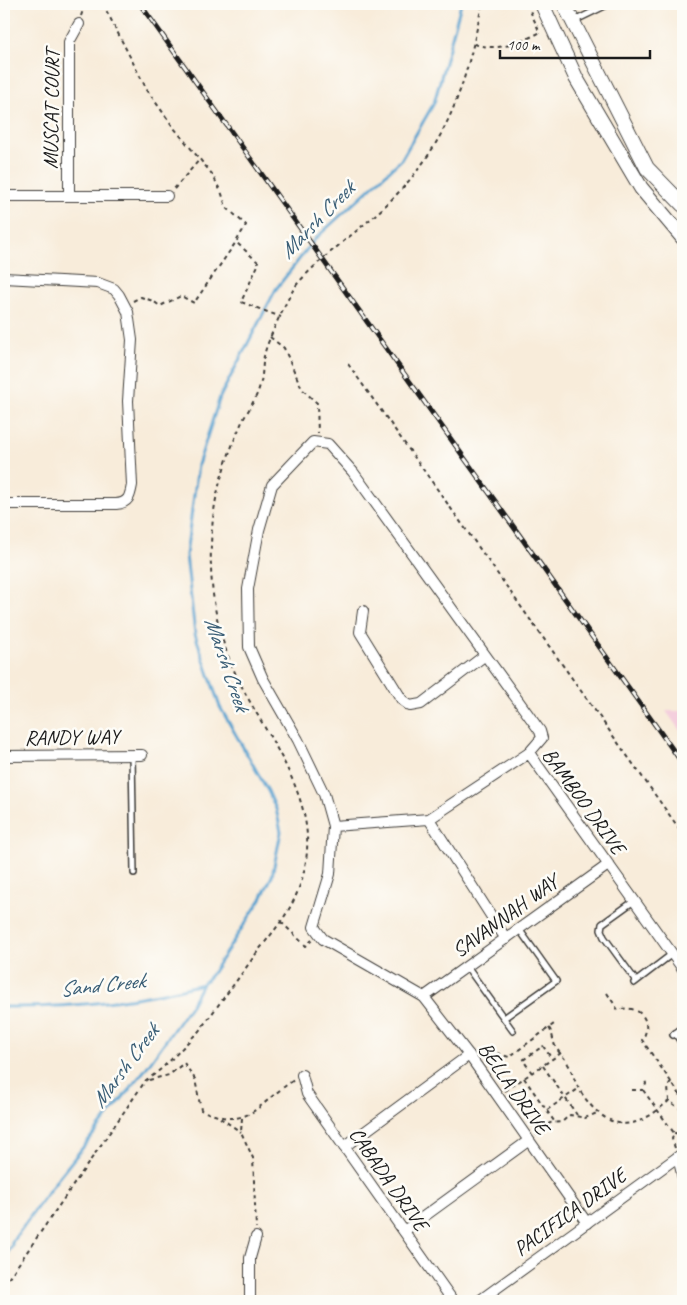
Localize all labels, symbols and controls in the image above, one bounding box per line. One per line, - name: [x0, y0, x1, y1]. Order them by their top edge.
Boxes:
- scale bar: [500, 28, 650, 60]
- text: 100 m: [507, 36, 541, 55]
- street label: MUSCAT COURT: [37, 45, 65, 169]
- water label: Marsh Creek: [273, 173, 364, 265]
- water label: Marsh Creek: [198, 614, 257, 718]
- street label: RANDY WAY: [24, 723, 123, 751]
- street label: BAMBOO DRIVE: [537, 743, 633, 861]
- street label: SAVANNAH WAY: [447, 866, 567, 963]
- water label: Sand Creek: [58, 966, 150, 1003]
- water label: Marsh Creek: [85, 1016, 168, 1113]
- street label: BELLA DRIVE: [473, 1037, 557, 1142]
- street label: CABADA DRIVE: [344, 1122, 436, 1238]
- street label: PACIFICA DRIVE: [509, 1161, 633, 1262]

